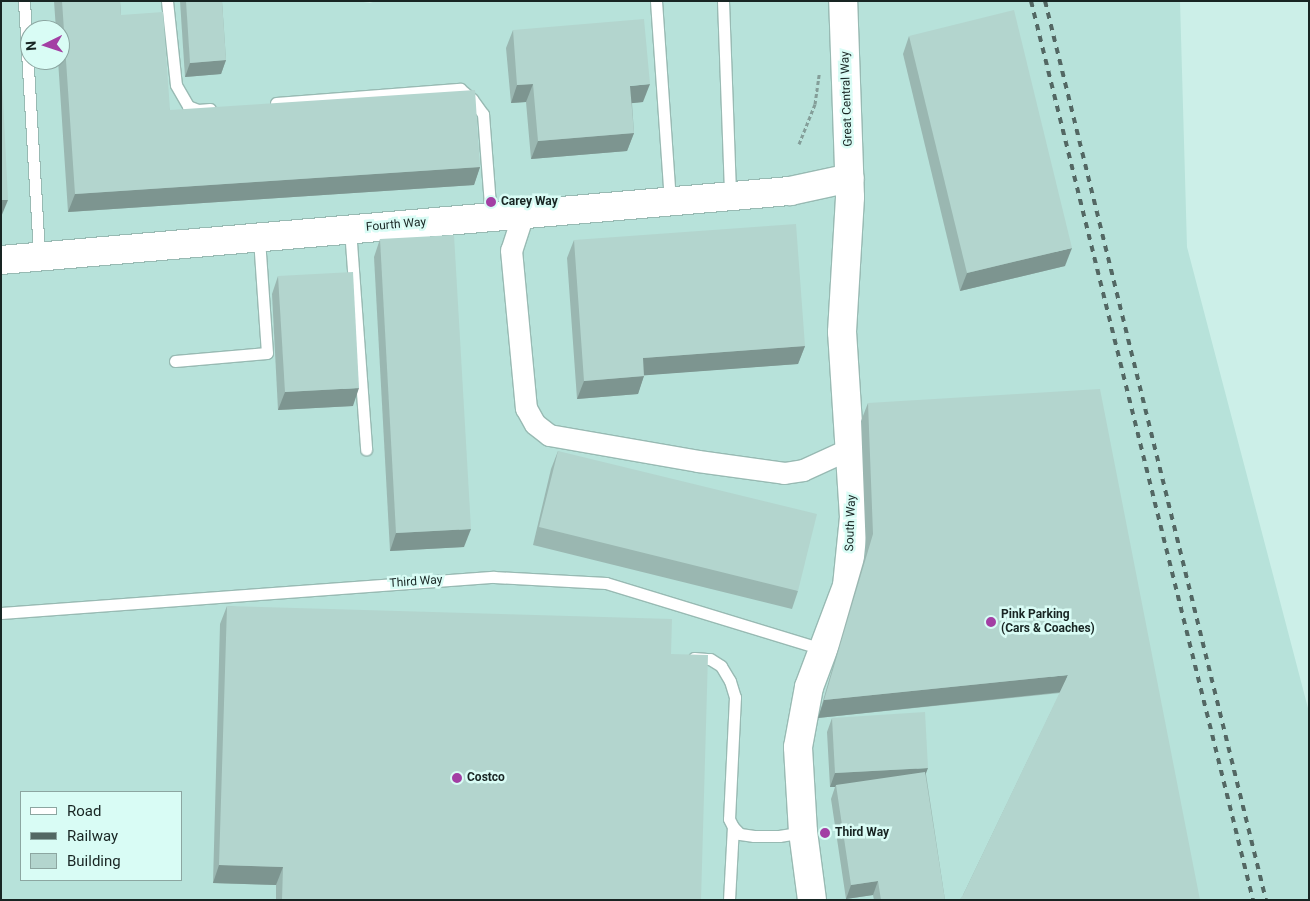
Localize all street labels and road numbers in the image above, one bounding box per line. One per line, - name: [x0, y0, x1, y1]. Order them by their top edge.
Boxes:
- street label: Great Central Way: [838, 51, 856, 147]
- street label: Fourth Way: [365, 215, 427, 235]
- street label: South Way: [843, 494, 859, 552]
- street label: Third Way: [389, 573, 443, 591]

